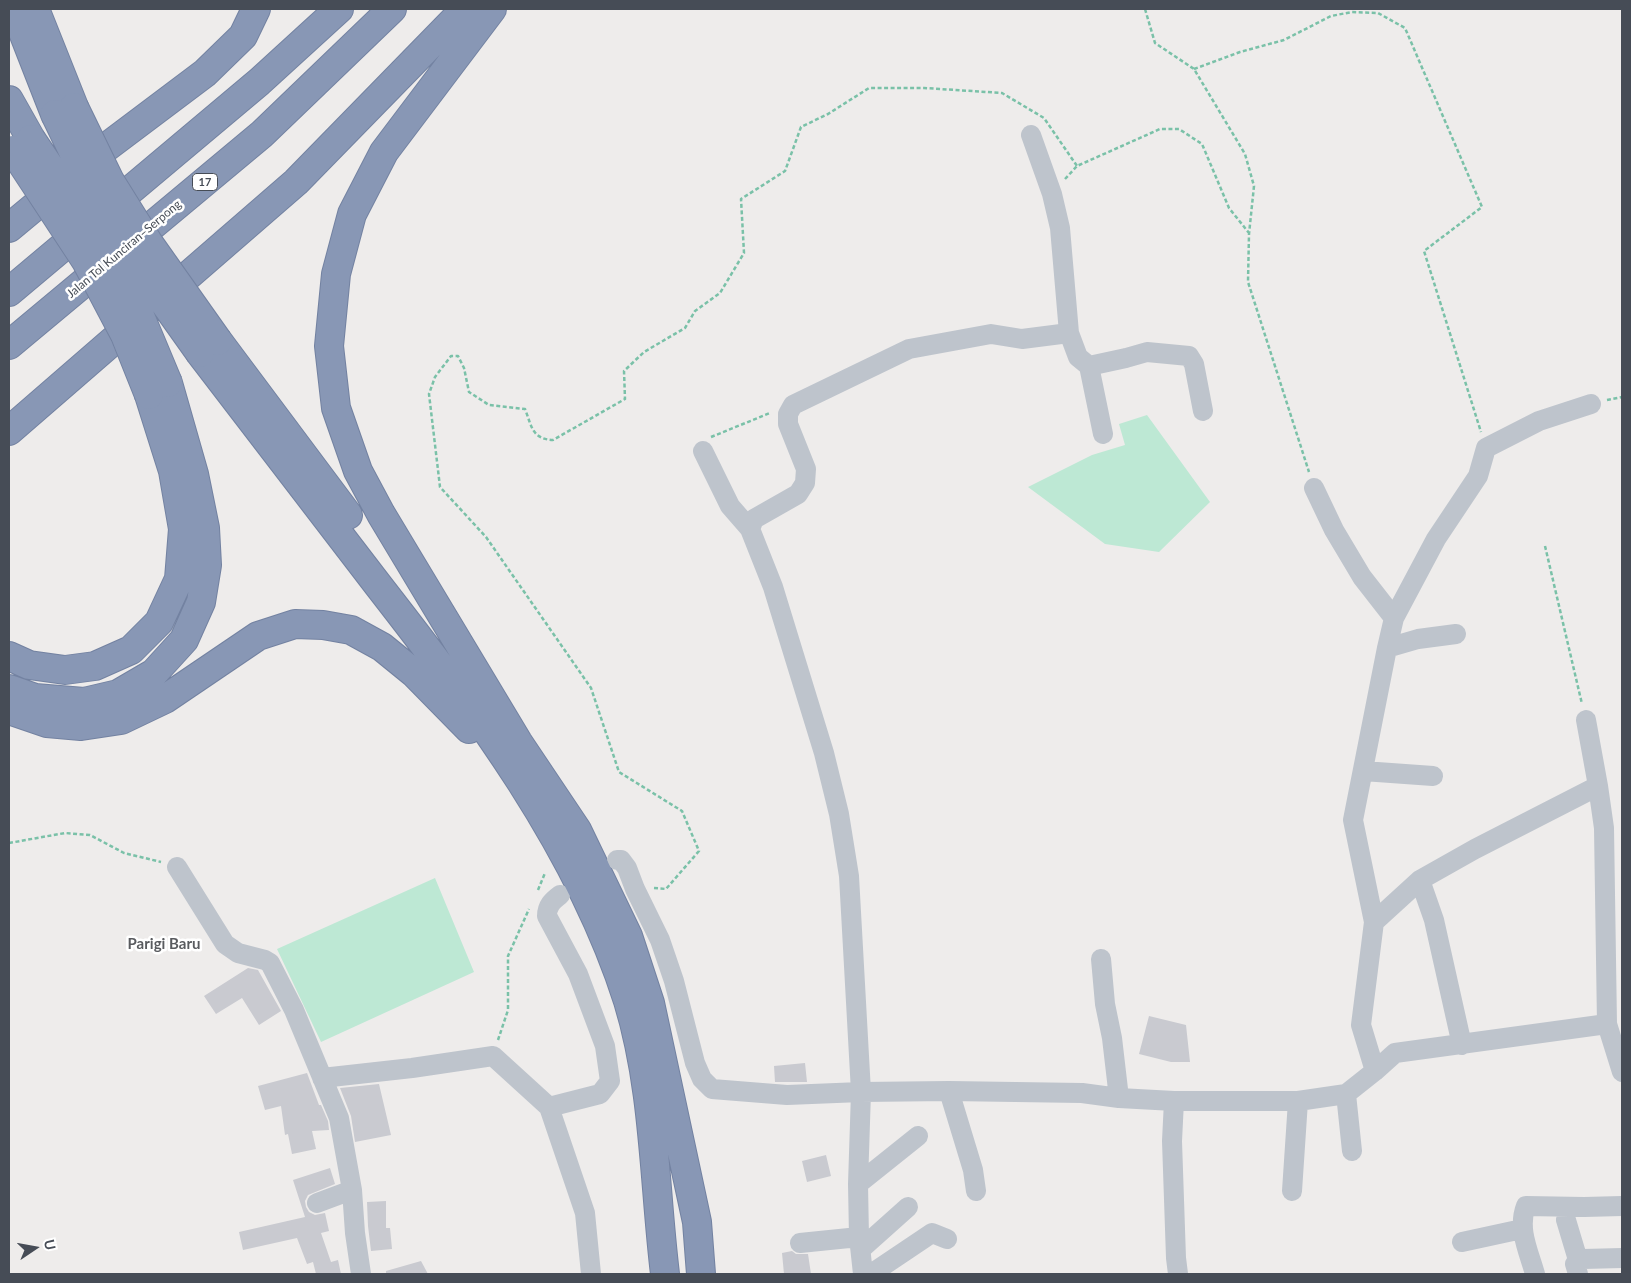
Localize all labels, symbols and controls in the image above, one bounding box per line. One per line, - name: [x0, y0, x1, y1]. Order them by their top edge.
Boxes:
- road number: 17: [192, 173, 218, 190]
- street label: Jalan Tol Kunciran–Serpong: [64, 197, 184, 301]
- district label: Parigi Baru: [128, 935, 200, 953]
- north arrow: [10, 1223, 60, 1273]
- text: U: [41, 1238, 60, 1252]

